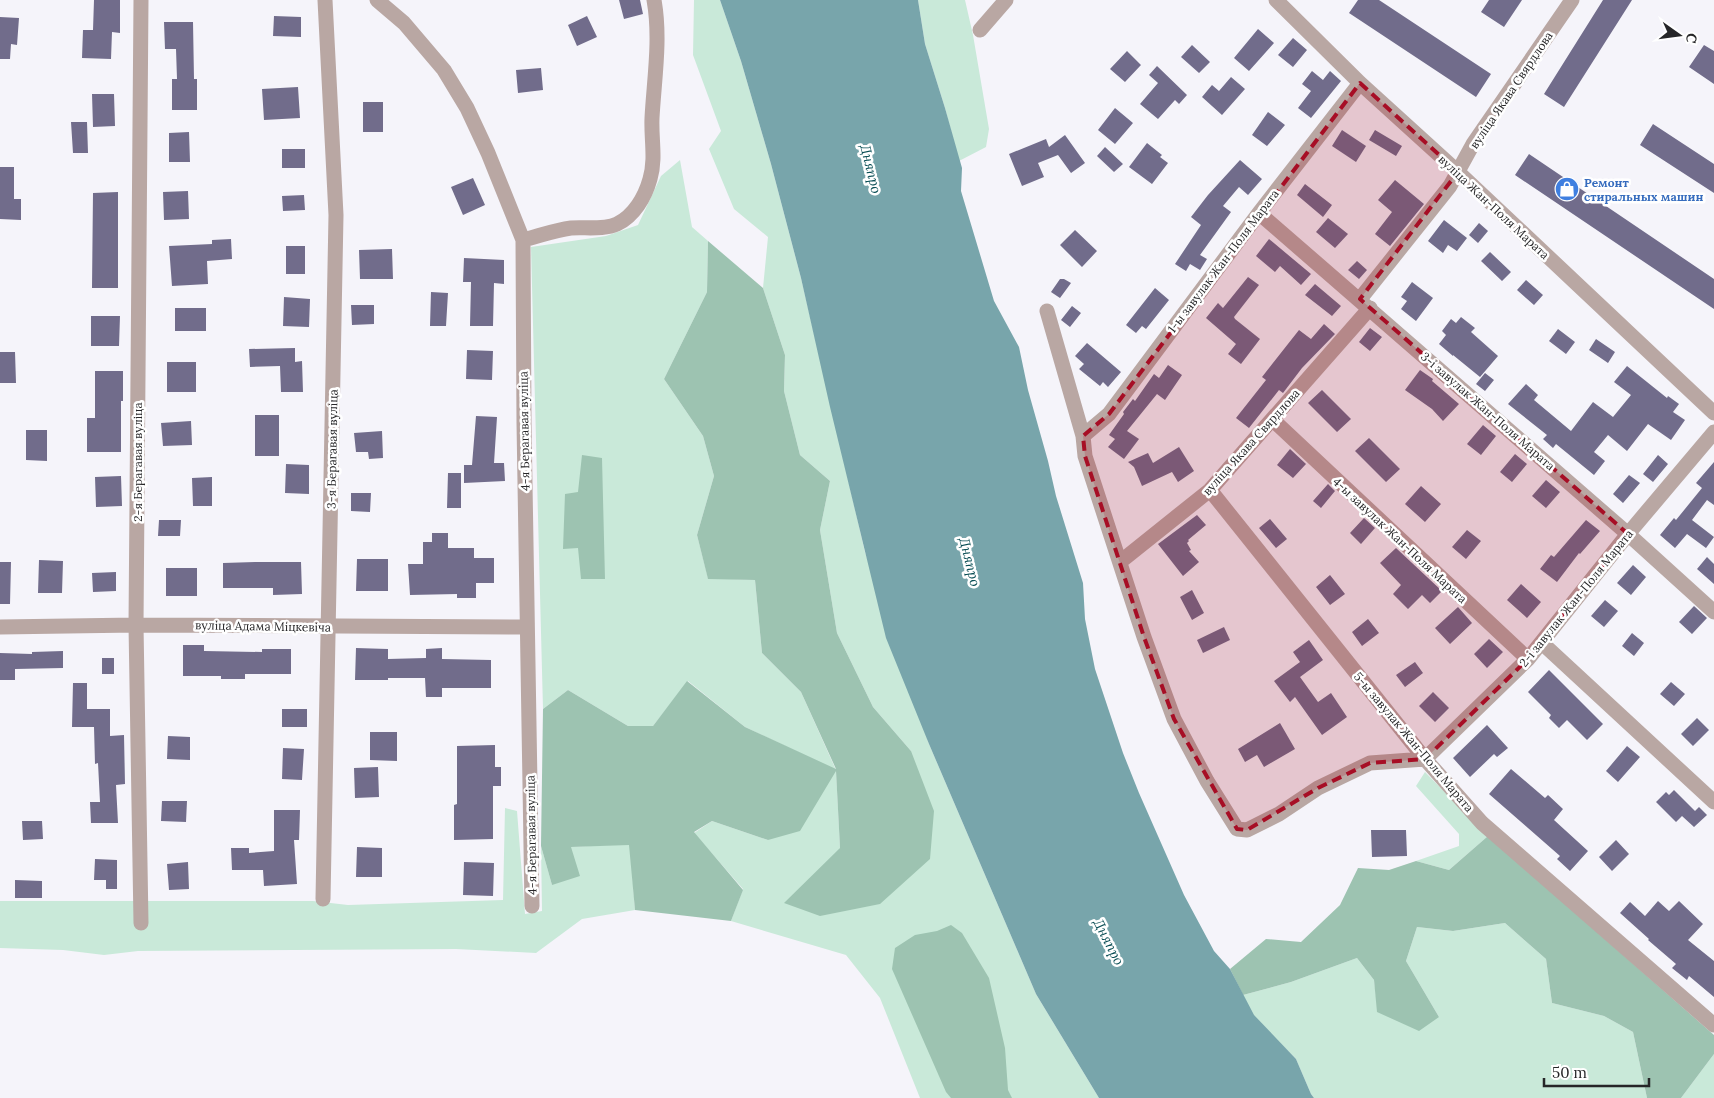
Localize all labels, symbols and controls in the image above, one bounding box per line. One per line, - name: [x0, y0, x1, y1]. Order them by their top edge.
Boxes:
- north arrow: [1654, 10, 1704, 60]
- street label: вуліца Якава Свярдлова: [1466, 29, 1556, 151]
- text: С: [1682, 31, 1702, 45]
- water label: Дняпро: [856, 142, 886, 195]
- street label: вуліца Жан-Поля Марата: [1435, 152, 1553, 262]
- place label: Ремонт стиральных машин: [1584, 175, 1703, 204]
- shop icon: Ремонт стиральных машин: [1554, 176, 1580, 202]
- street label: 1-ы завулак Жан-Поля Марата: [1164, 186, 1282, 336]
- street label: 3-і завулак Жан-Поля Марата: [1418, 349, 1558, 473]
- street label: 4-я Берагавая вуліца: [515, 371, 533, 491]
- street label: вуліца Якава Свярдлова: [1199, 386, 1303, 498]
- street label: 3-я Берагавая вуліца: [323, 389, 341, 509]
- street label: 2-я Берагавая вуліца: [130, 402, 145, 522]
- street label: 4-ы завулак Жан-Поля Марата: [1330, 474, 1470, 606]
- street label: 2-і завулак Жан-Поля Марата: [1516, 526, 1636, 670]
- water label: Дняпро: [955, 535, 985, 588]
- street label: вуліца Адама Міцкевіча: [195, 617, 331, 635]
- street label: 5-ы завулак Жан-Поля Марата: [1351, 669, 1477, 815]
- street label: 4-я Берагавая вуліца: [522, 775, 540, 895]
- water label: Дняпро: [1089, 915, 1128, 968]
- scale bar: [1544, 1056, 1649, 1088]
- text: 50 m: [1552, 1063, 1587, 1082]

